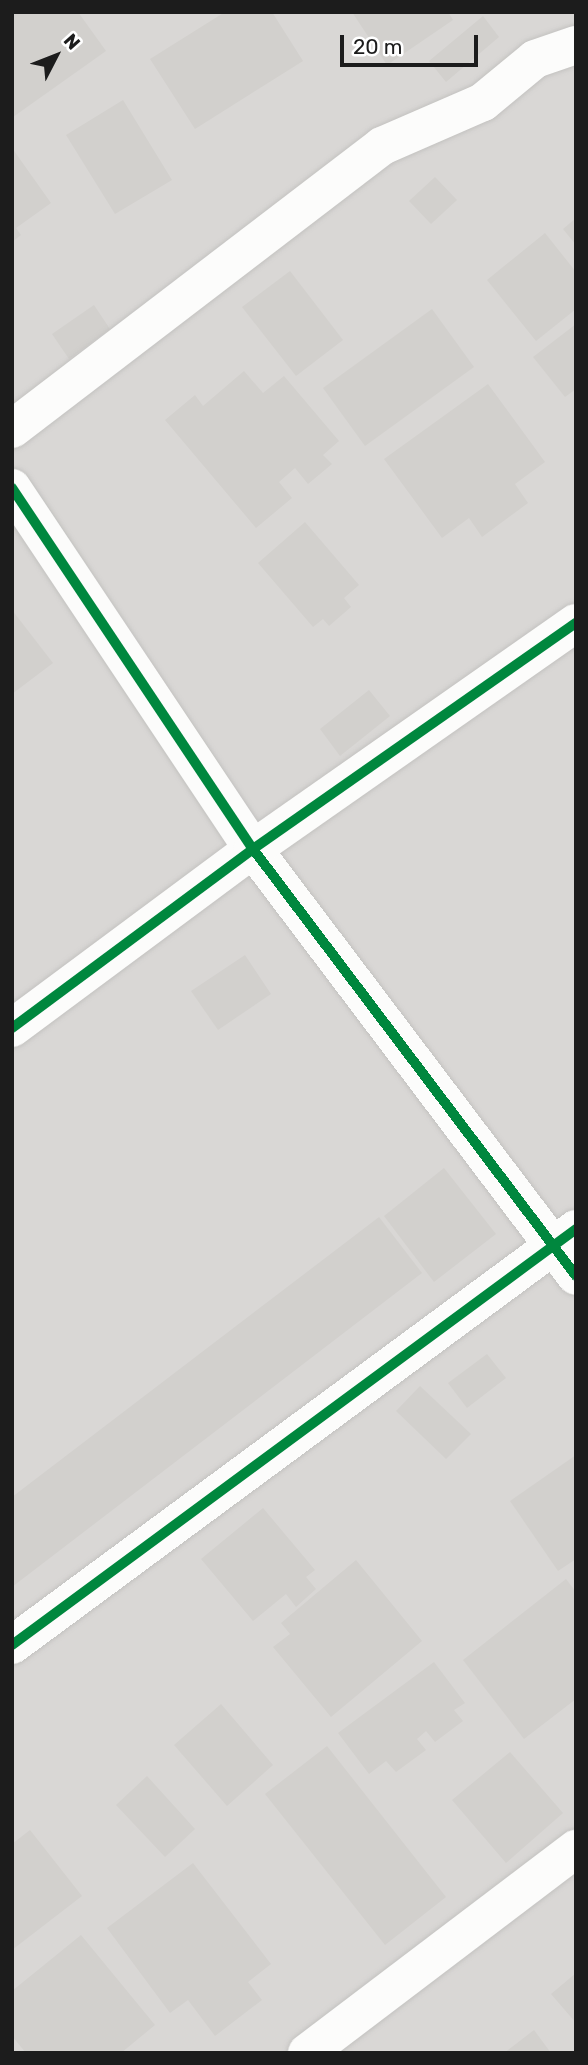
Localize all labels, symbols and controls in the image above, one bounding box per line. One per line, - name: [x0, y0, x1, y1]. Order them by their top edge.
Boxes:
- north arrow: [21, 21, 91, 91]
- scale bar: [343, 21, 481, 65]
- text: N: [59, 29, 85, 54]
- text: 20 m: [353, 34, 402, 59]

